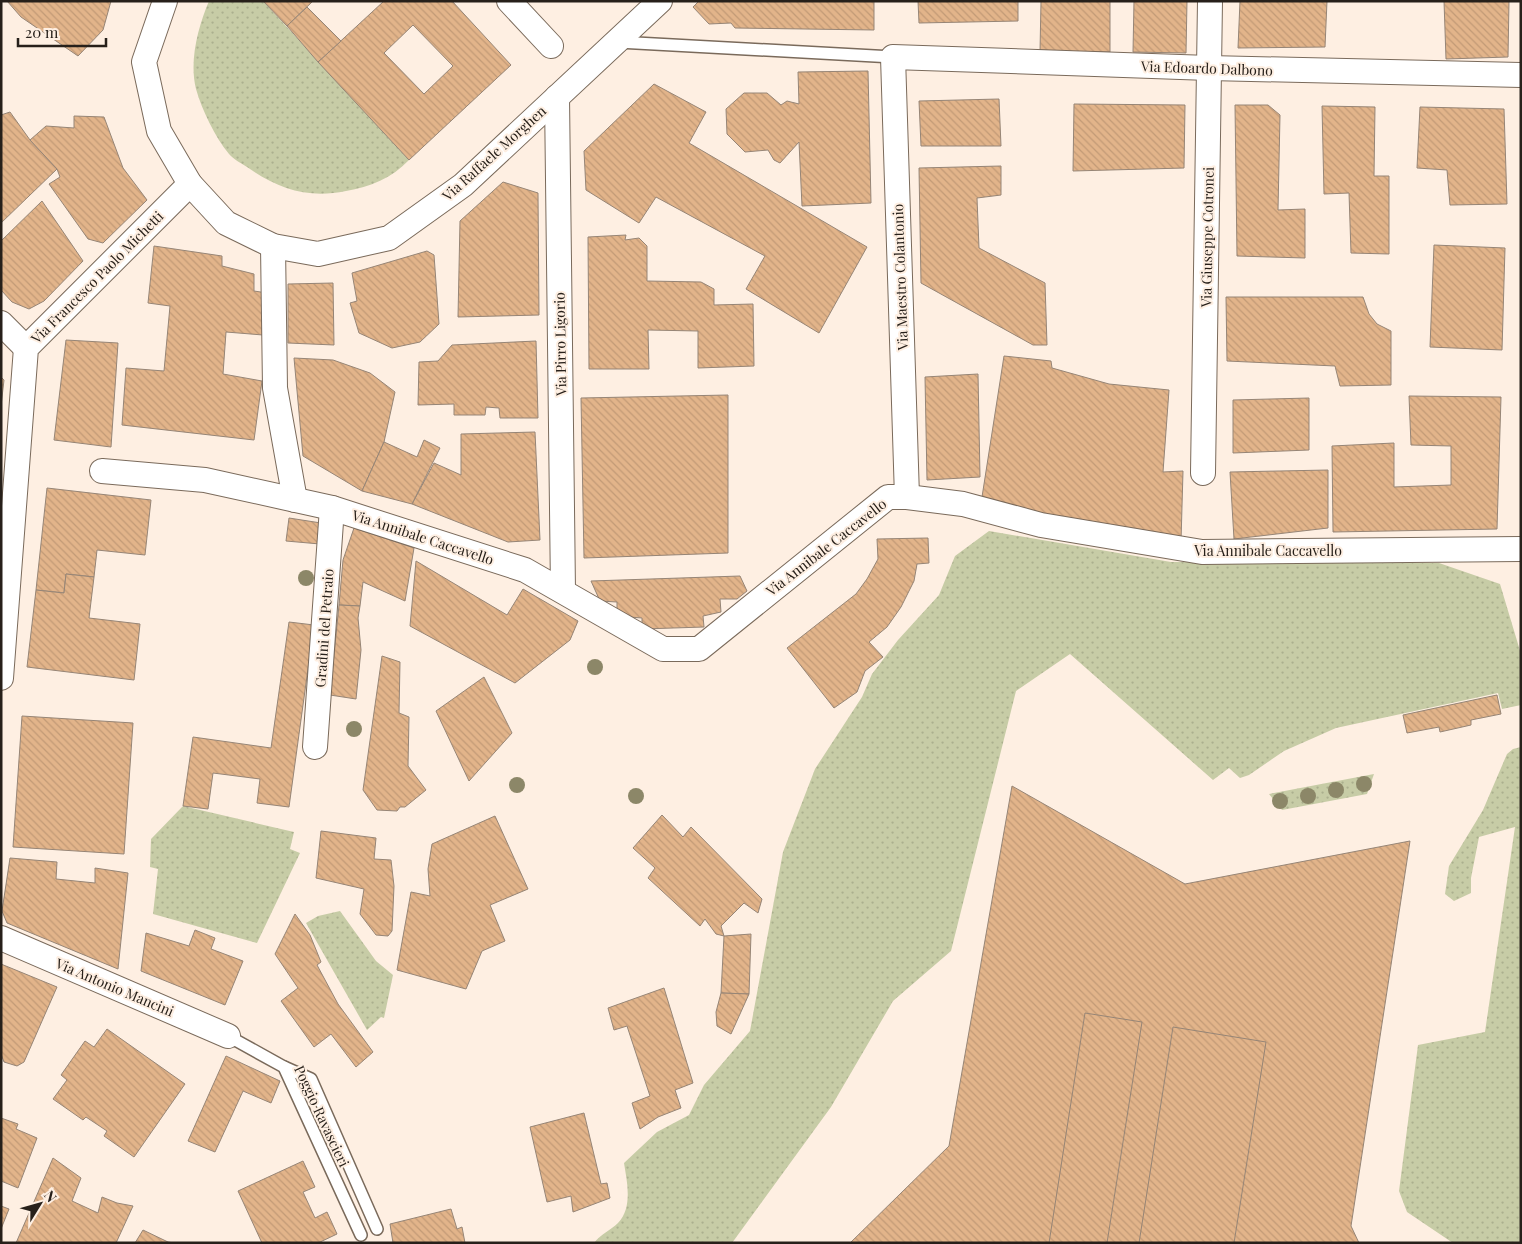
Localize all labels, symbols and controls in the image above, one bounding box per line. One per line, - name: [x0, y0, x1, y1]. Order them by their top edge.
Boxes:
- scale bar: [18, 15, 105, 47]
- text: 20 m: [25, 22, 59, 42]
- street label: Via Edoardo Dalbono: [1140, 56, 1274, 80]
- street label: Via Raffaele Morghen: [437, 101, 550, 205]
- street label: Via Giuseppe Cotronei: [1196, 167, 1218, 308]
- street label: Via Maestro Colantonio: [888, 203, 912, 352]
- street label: Via Francesco Paolo Michetti: [26, 207, 167, 348]
- street label: Via Pirro Ligorio: [550, 292, 570, 397]
- street label: Via Annibale Caccavello: [761, 494, 890, 601]
- street label: Via Annibale Caccavello: [349, 505, 496, 569]
- street label: Via Annibale Caccavello: [1193, 541, 1342, 560]
- street label: Gradini del Petraio: [310, 568, 338, 688]
- street label: Via Antonio Mancini: [52, 953, 177, 1020]
- street label: Poggio Ravascieri: [290, 1062, 354, 1170]
- north arrow: [15, 1179, 65, 1229]
- text: N: [40, 1186, 61, 1206]

